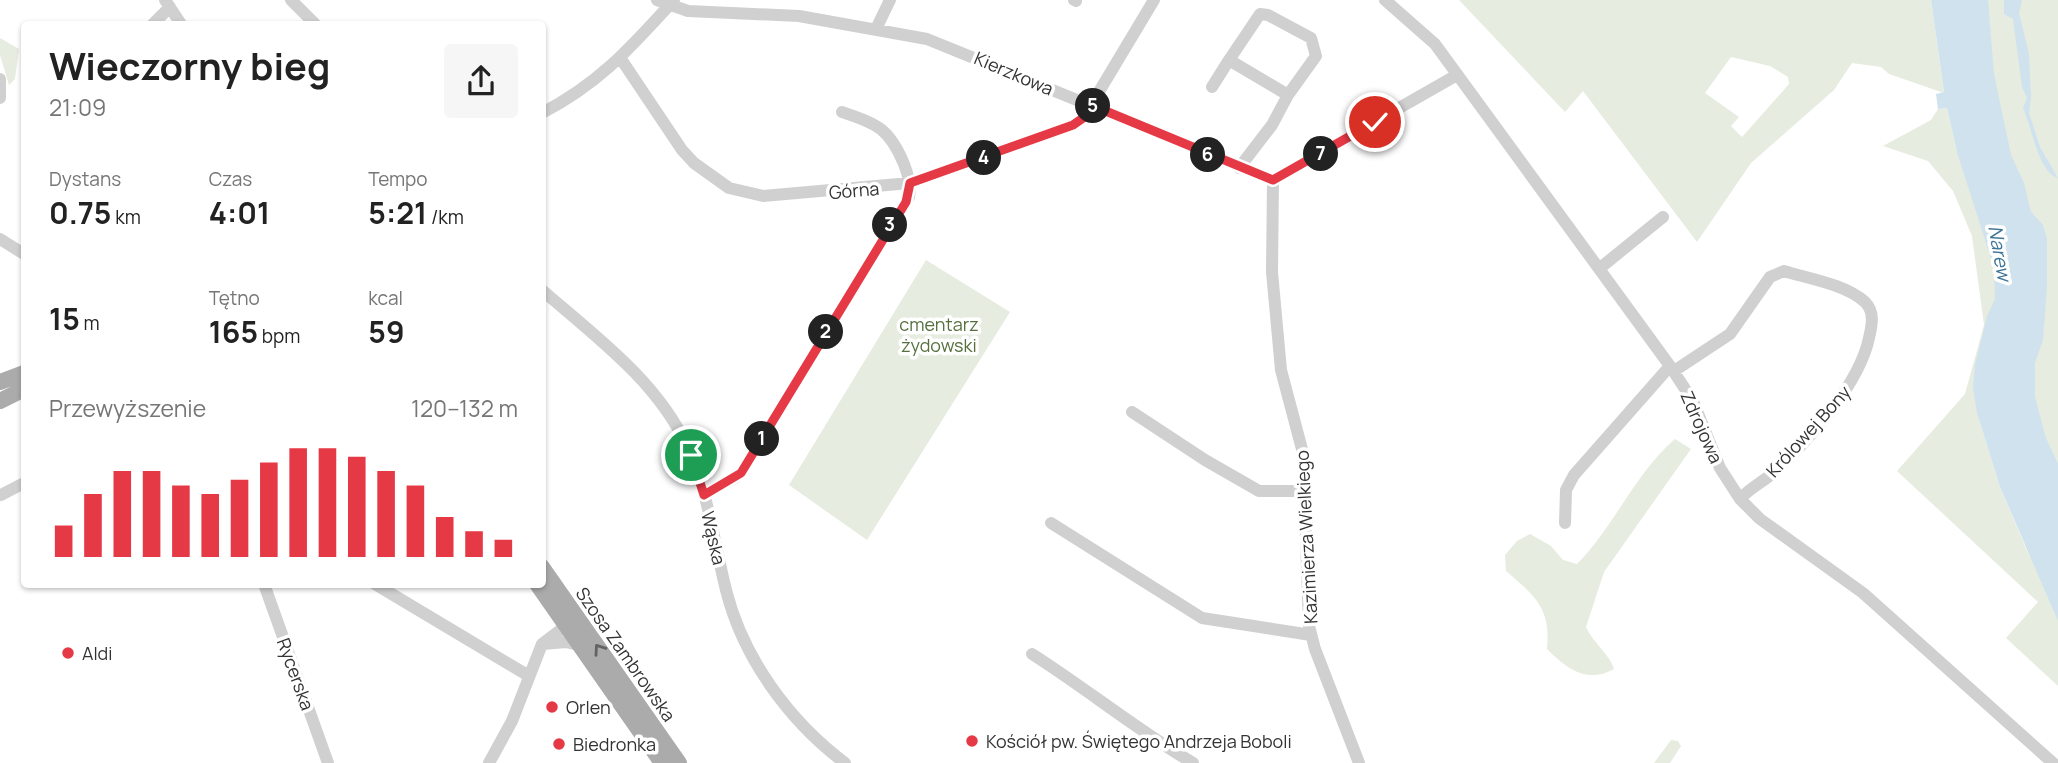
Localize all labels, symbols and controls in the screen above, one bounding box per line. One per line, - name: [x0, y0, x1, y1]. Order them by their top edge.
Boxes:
- text: Wieczorny bieg: [49, 39, 330, 91]
- button: share: [444, 44, 518, 118]
- street label: Kierzkowa: [971, 46, 1057, 100]
- pin: 5: [1076, 88, 1110, 124]
- text: 21:09: [49, 91, 106, 123]
- text: 5: [1087, 92, 1098, 118]
- pin: [1345, 92, 1405, 152]
- icon: check: [1356, 103, 1394, 141]
- pin: 7: [1304, 136, 1338, 172]
- pin: 6: [1190, 138, 1226, 172]
- pin: 4: [967, 140, 1002, 176]
- text: 7: [1315, 140, 1326, 166]
- text: 6: [1202, 141, 1213, 167]
- text: 4: [978, 144, 989, 170]
- text: Dystans: [49, 166, 121, 192]
- text: Czas: [209, 166, 252, 192]
- text: Tempo: [368, 166, 428, 192]
- street label: Górna: [828, 176, 880, 204]
- text: 0.75: [49, 192, 111, 233]
- text: 4:01: [209, 192, 270, 233]
- text: 5:21: [368, 192, 427, 233]
- text: km: [111, 204, 141, 230]
- text: /km: [427, 204, 464, 230]
- pin: 3: [872, 208, 908, 243]
- text: 3: [884, 211, 895, 237]
- water label: Narew: [1982, 223, 2018, 285]
- text: Tętno: [209, 285, 260, 311]
- text: kcal: [368, 285, 403, 311]
- text: 15: [49, 298, 80, 339]
- text: m: [80, 310, 100, 336]
- text: 165: [209, 311, 258, 352]
- text: 59: [368, 311, 405, 352]
- park label: cmentarz żydowski: [899, 312, 979, 357]
- pin: 2: [808, 314, 844, 350]
- text: 2: [820, 318, 831, 344]
- text: bpm: [258, 323, 300, 349]
- street label: Królowej Bony: [1760, 380, 1856, 482]
- street label: Zdrojowa: [1675, 387, 1729, 467]
- text: Przewyższenie: [49, 392, 206, 424]
- text: 120–132 m: [411, 392, 518, 424]
- pin: 1: [744, 422, 780, 457]
- pin: [661, 425, 721, 485]
- text: 1: [757, 425, 766, 451]
- icon: arrive: [672, 436, 710, 474]
- street label: Kazimierza Wielkiego: [1289, 450, 1323, 624]
- street label: Wąska: [696, 509, 732, 567]
- street label: Szosa Zambrowska: [571, 582, 681, 726]
- street label: Rycerska: [272, 635, 320, 713]
- place label: Aldi: [82, 641, 112, 665]
- one-way arrow: [595, 644, 607, 657]
- marker: Aldi: [60, 645, 76, 661]
- place label: Orlen: [566, 695, 611, 719]
- marker: Orlen: [544, 699, 560, 715]
- place label: Kościół pw. Świętego Andrzeja Boboli: [986, 729, 1292, 753]
- place label: Biedronka: [573, 732, 656, 756]
- marker: Kościół pw. Świętego Andrzeja Boboli: [964, 733, 980, 749]
- marker: Biedronka: [551, 736, 567, 752]

